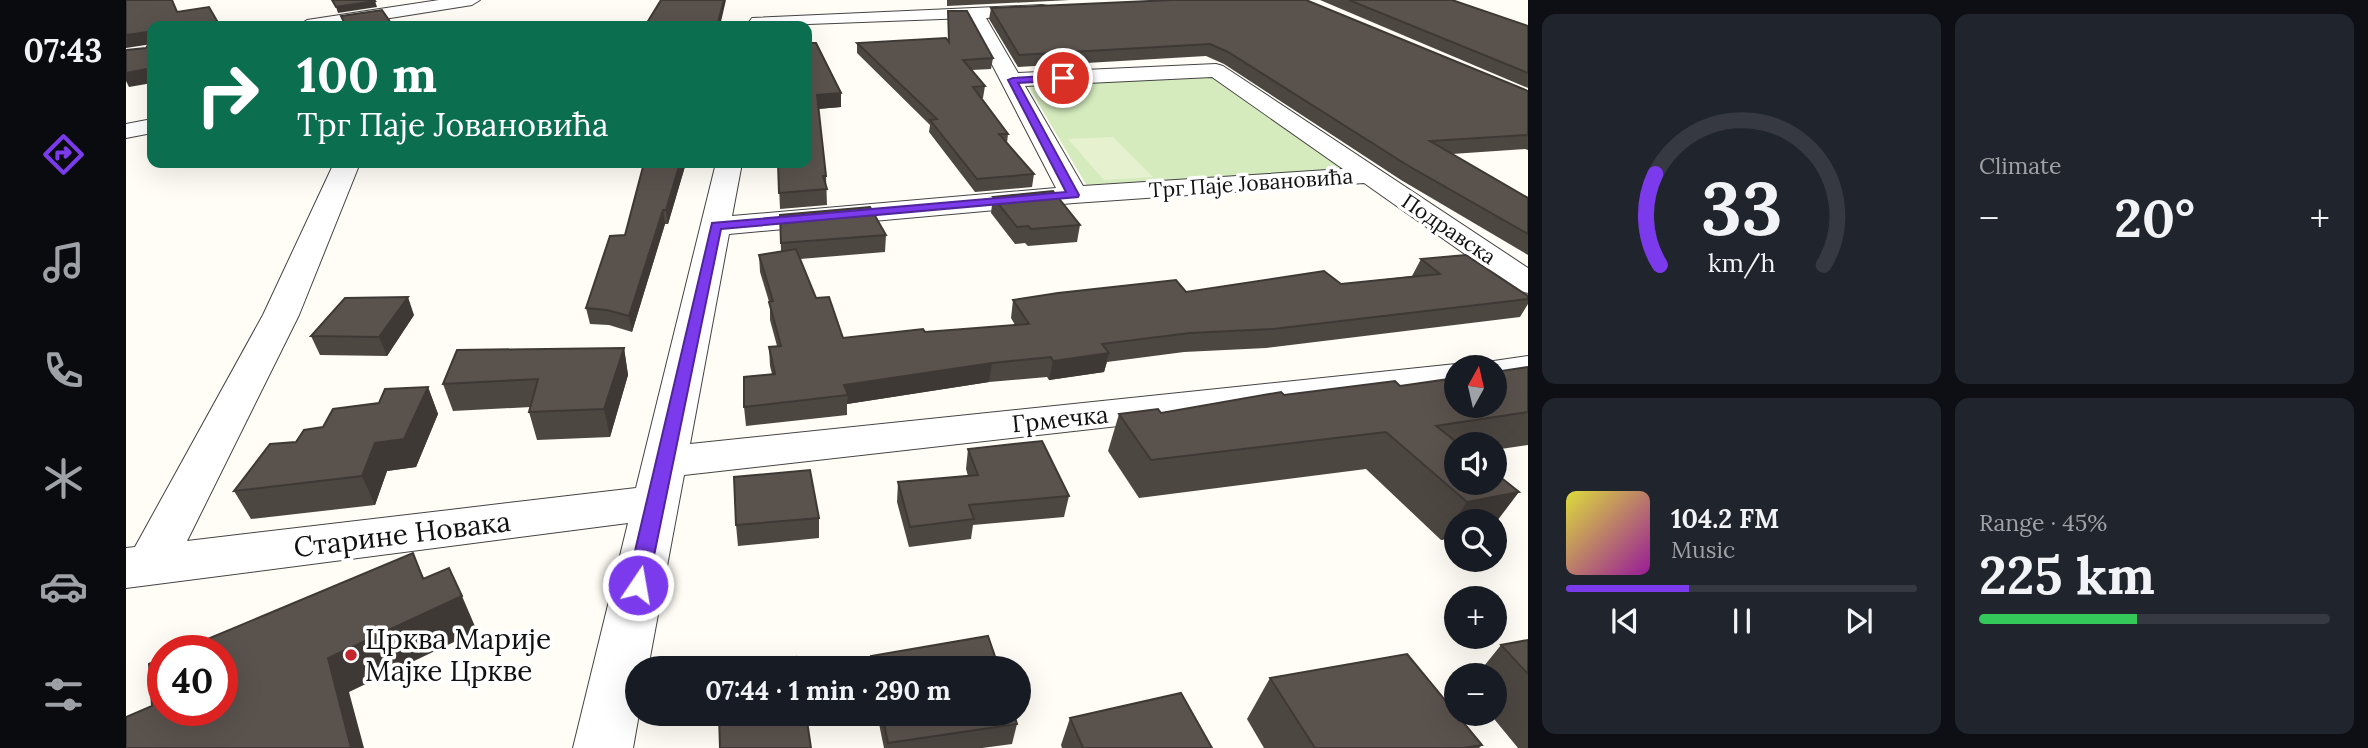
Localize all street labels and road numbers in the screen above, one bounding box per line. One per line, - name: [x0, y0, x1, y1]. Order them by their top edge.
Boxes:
- street label: Трг Паје Јовановића: [1148, 162, 1354, 204]
- street label: Подравска: [1397, 188, 1501, 270]
- street label: Грмечка: [1010, 399, 1110, 439]
- street label: Старине Новака: [292, 503, 512, 565]

